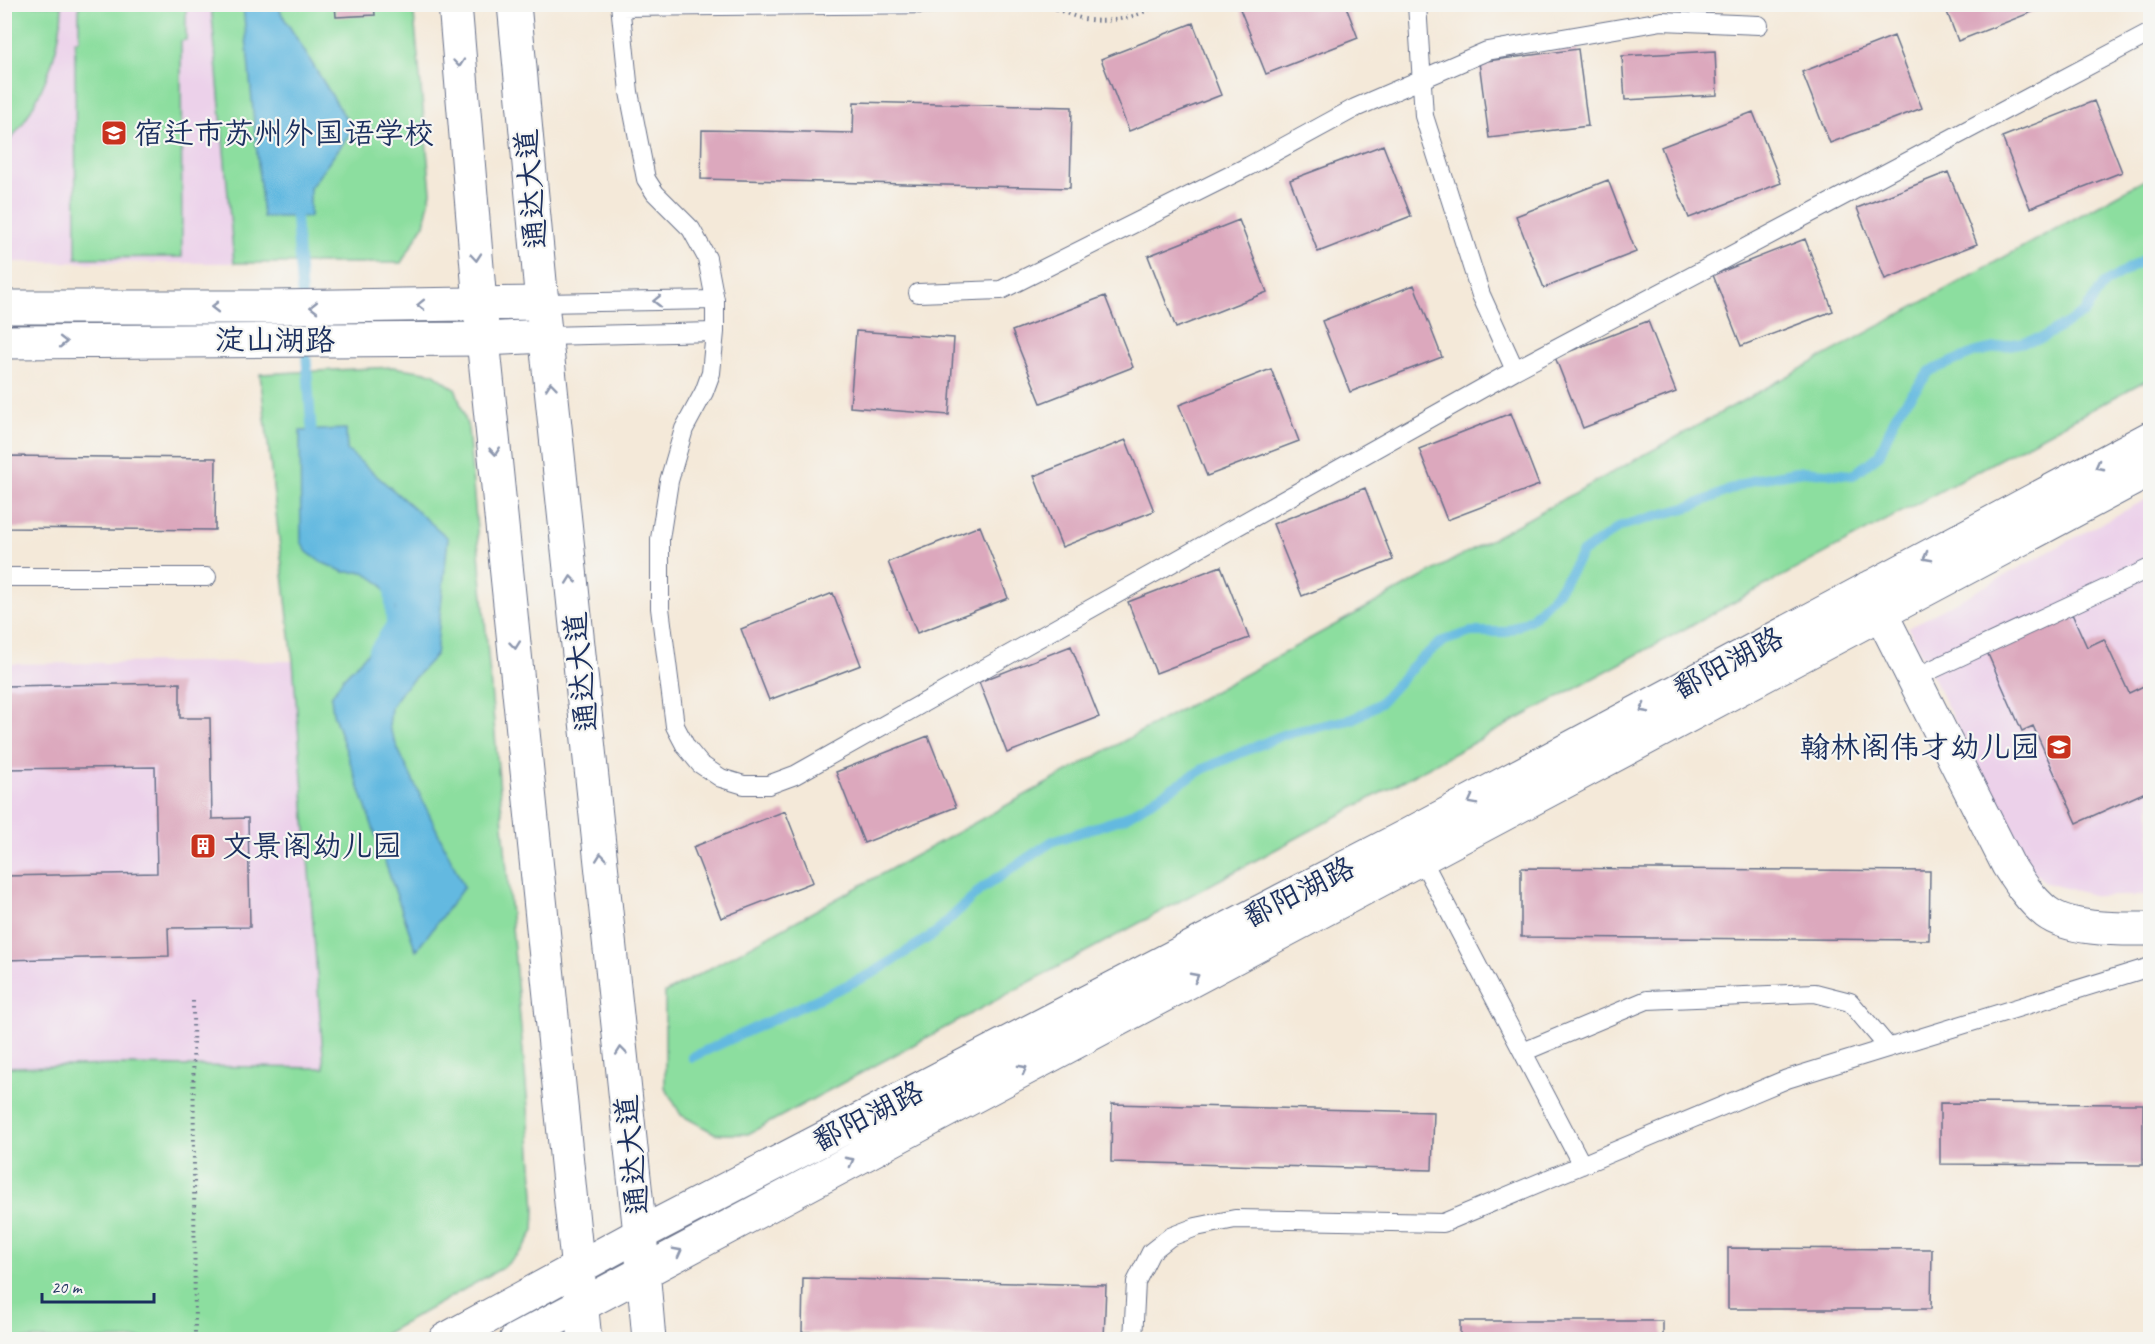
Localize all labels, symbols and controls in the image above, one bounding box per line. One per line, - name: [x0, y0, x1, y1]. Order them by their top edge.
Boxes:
- one-way arrow: [453, 58, 466, 67]
- place label: 宿迁市苏州外国语学校: [134, 114, 434, 152]
- school or university icon: 宿迁市苏州外国语学校: [99, 118, 129, 148]
- street label: 通达大道: [507, 128, 555, 250]
- one-way arrow: [469, 253, 482, 262]
- one-way arrow: [652, 295, 661, 307]
- one-way arrow: [417, 299, 426, 311]
- one-way arrow: [310, 300, 319, 313]
- one-way arrow: [210, 301, 219, 313]
- street label: 淀山湖路: [215, 321, 335, 359]
- one-way arrow: [58, 336, 67, 348]
- one-way arrow: [545, 382, 558, 391]
- one-way arrow: [488, 447, 500, 456]
- one-way arrow: [2094, 458, 2105, 470]
- one-way arrow: [1922, 550, 1933, 561]
- one-way arrow: [565, 575, 578, 585]
- street label: 通达大道: [556, 610, 606, 734]
- street label: 鄱阳湖路: [1666, 618, 1790, 708]
- one-way arrow: [508, 641, 520, 650]
- one-way arrow: [1639, 702, 1650, 713]
- place label: 翰林阁伟才幼儿园: [1800, 728, 2040, 766]
- school or university icon: 翰林阁伟才幼儿园: [2044, 732, 2074, 762]
- one-way arrow: [1468, 794, 1478, 805]
- place label: 文景阁幼儿园: [222, 827, 402, 865]
- building icon: 文景阁幼儿园: [188, 831, 218, 861]
- street label: 鄱阳湖路: [1237, 848, 1361, 936]
- one-way arrow: [595, 853, 607, 862]
- one-way arrow: [1188, 973, 1199, 985]
- one-way arrow: [615, 1047, 628, 1056]
- one-way arrow: [1016, 1065, 1027, 1076]
- street label: 鄱阳湖路: [806, 1072, 930, 1160]
- street label: 通达大道: [607, 1093, 657, 1217]
- one-way arrow: [844, 1157, 855, 1168]
- one-way arrow: [672, 1248, 683, 1259]
- scale bar: [42, 1266, 154, 1304]
- text: 20 m: [51, 1276, 84, 1298]

